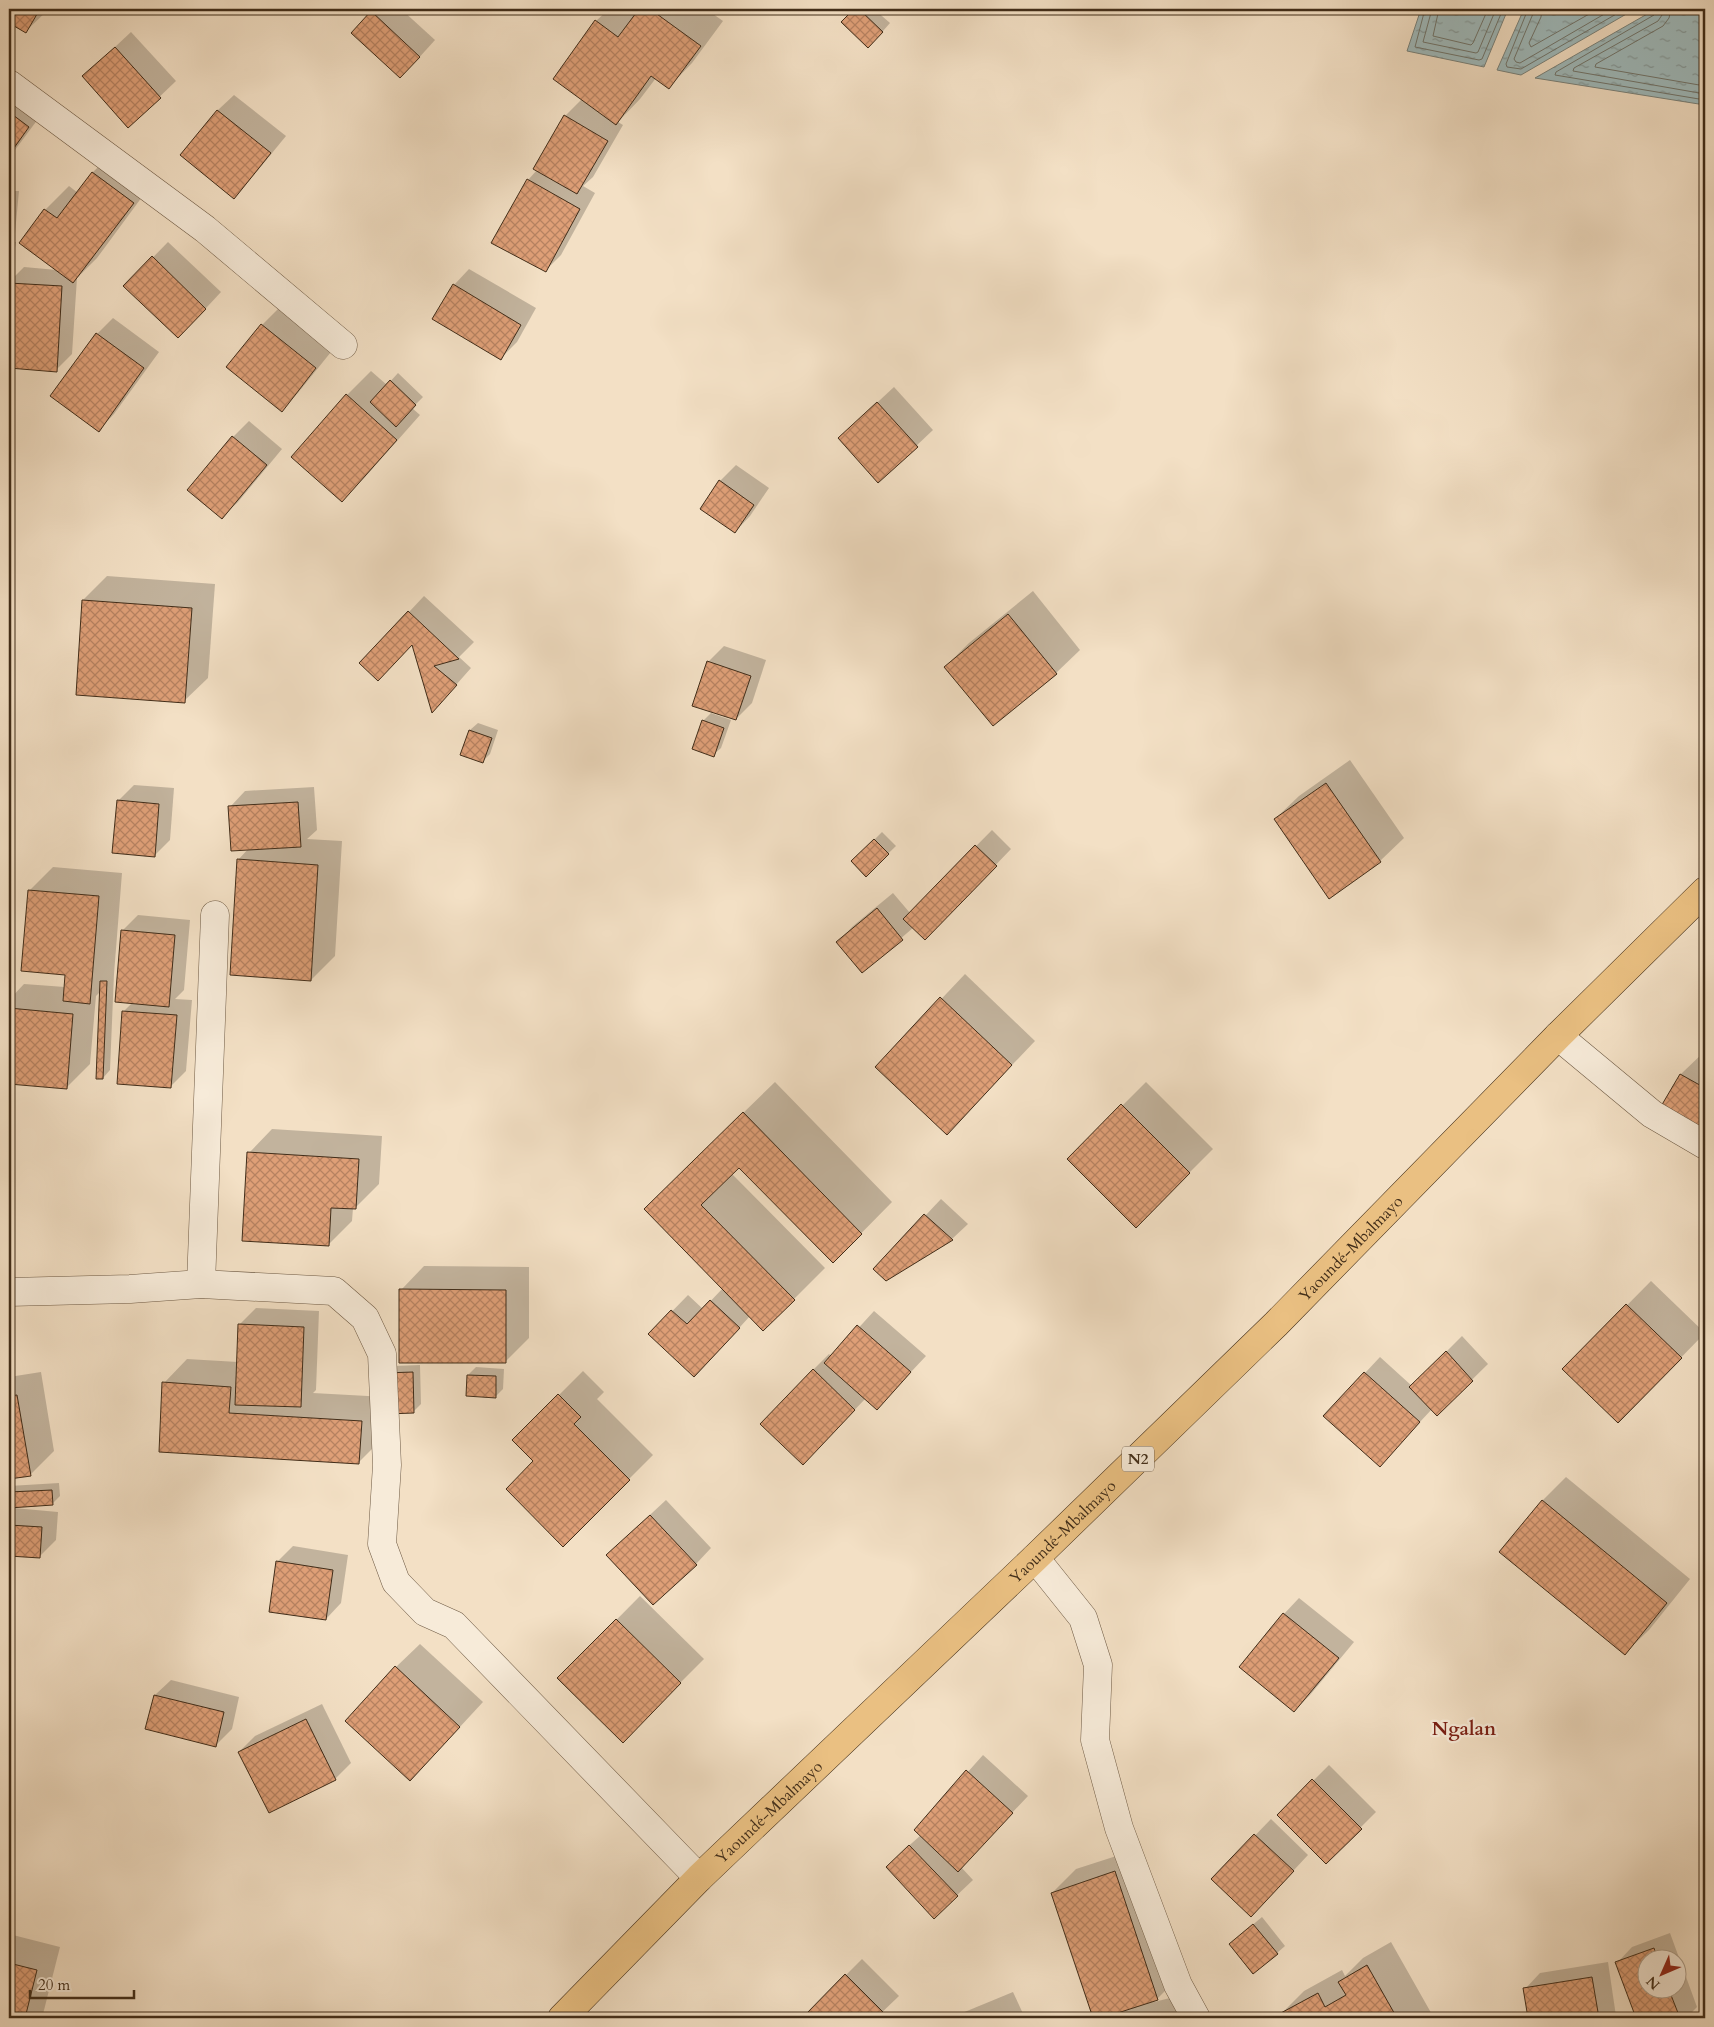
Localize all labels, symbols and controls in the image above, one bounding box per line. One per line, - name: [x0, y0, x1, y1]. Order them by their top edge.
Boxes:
- street label: Yaoundé-Mbalmayo: [1294, 1191, 1408, 1307]
- road number: N2: [1122, 1446, 1154, 1472]
- street label: Yaoundé-Mbalmayo: [1005, 1475, 1121, 1589]
- district label: Ngalan: [1432, 1716, 1497, 1742]
- street label: Yaoundé-Mbalmayo: [711, 1756, 828, 1869]
- north arrow: [1636, 1950, 1686, 2000]
- scale bar: [30, 1967, 134, 1999]
- text: N: [1642, 1972, 1664, 1994]
- text: 20 m: [38, 1975, 70, 1995]

